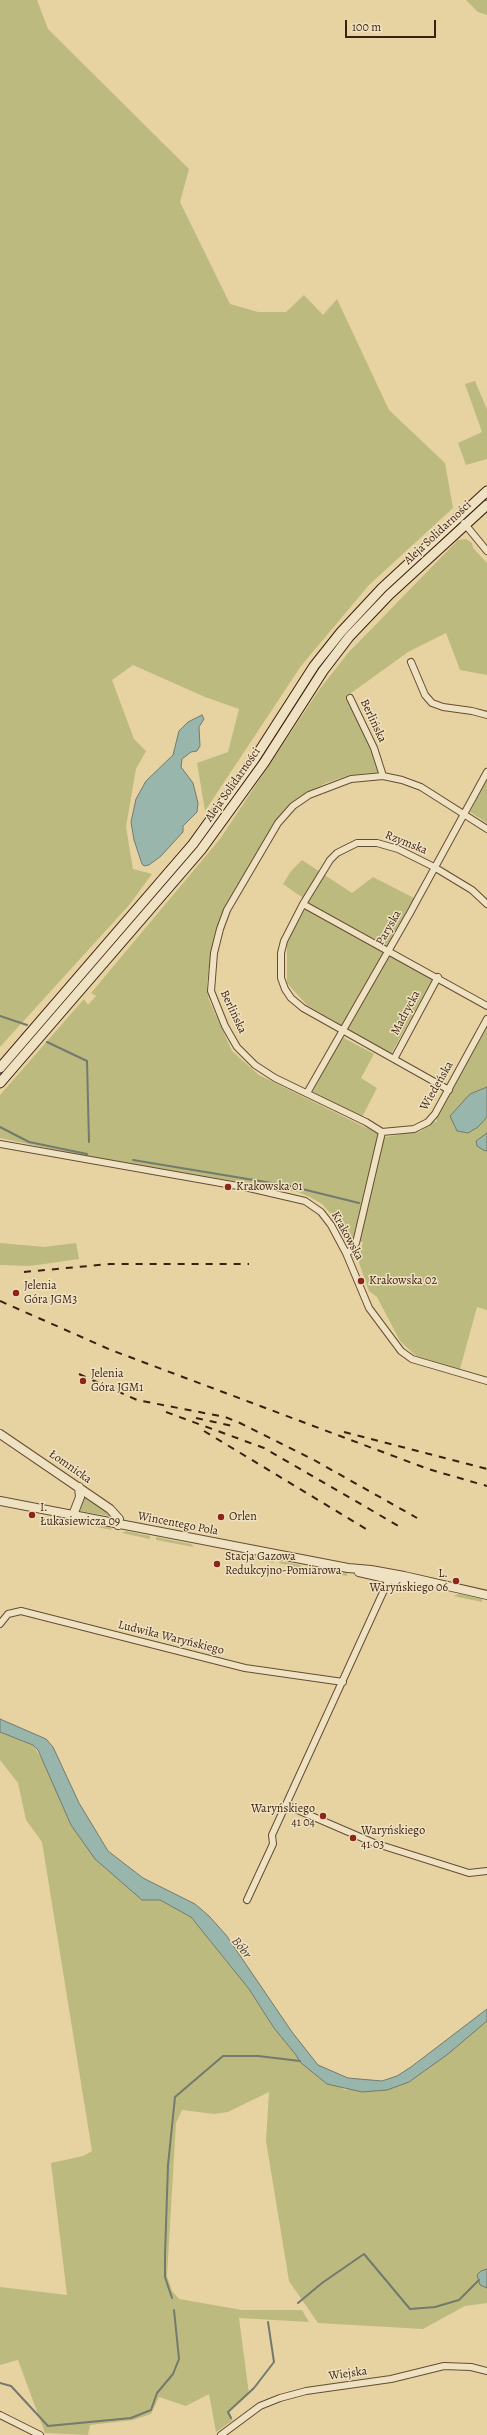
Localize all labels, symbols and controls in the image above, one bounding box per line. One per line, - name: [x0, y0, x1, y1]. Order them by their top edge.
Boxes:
- scale bar: [347, 12, 438, 38]
- text: 100 m: [352, 19, 381, 35]
- street label: Aleja Solidarności: [401, 498, 475, 568]
- street label: Berlińska: [357, 697, 389, 745]
- street label: Aleja Solidarności: [202, 745, 264, 825]
- street label: Rzymska: [383, 828, 429, 858]
- street label: Paryska: [373, 908, 405, 948]
- street label: Berlińska: [217, 988, 249, 1036]
- street label: Madrycka: [388, 988, 424, 1038]
- street label: Wiedeńska: [417, 1059, 457, 1113]
- place label: Krakowska 01: [236, 1180, 303, 1194]
- marker: Krakowska 01: [223, 1182, 233, 1192]
- street label: Krakowska: [328, 1209, 366, 1263]
- place label: Krakowska 02: [369, 1274, 437, 1288]
- marker: Krakowska 02: [356, 1276, 366, 1286]
- place label: Jelenia Góra JGM3: [24, 1279, 77, 1307]
- marker: Jelenia Góra JGM3: [11, 1288, 21, 1298]
- place label: Jelenia Góra JGM1: [91, 1367, 143, 1395]
- marker: Jelenia Góra JGM1: [78, 1376, 88, 1386]
- street label: Łomnicka: [46, 1447, 94, 1487]
- place label: I. Łukasiewicza 09: [40, 1501, 120, 1529]
- street label: Wincentego Pola: [137, 1509, 219, 1539]
- marker: I. Łukasiewicza 09: [27, 1510, 37, 1520]
- place label: Orlen: [229, 1510, 257, 1524]
- marker: Orlen: [216, 1512, 226, 1522]
- place label: Stacja Gazowa Redukcyjno-Pomiarowa: [225, 1550, 341, 1578]
- marker: Stacja Gazowa Redukcyjno-Pomiarowa: [212, 1559, 222, 1569]
- place label: L. Waryńskiego 06: [370, 1567, 448, 1595]
- marker: L. Waryńskiego 06: [451, 1576, 461, 1586]
- street label: Ludwika Waryńskiego: [117, 1618, 225, 1658]
- place label: Waryńskiego 41 04: [251, 1802, 315, 1830]
- marker: Waryńskiego 41 04: [318, 1811, 328, 1821]
- place label: Waryńskiego 41 03: [361, 1824, 425, 1852]
- marker: Waryńskiego 41 03: [348, 1833, 358, 1843]
- water label: Bóbr: [228, 1934, 254, 1962]
- street label: Wiejska: [328, 2364, 368, 2384]

